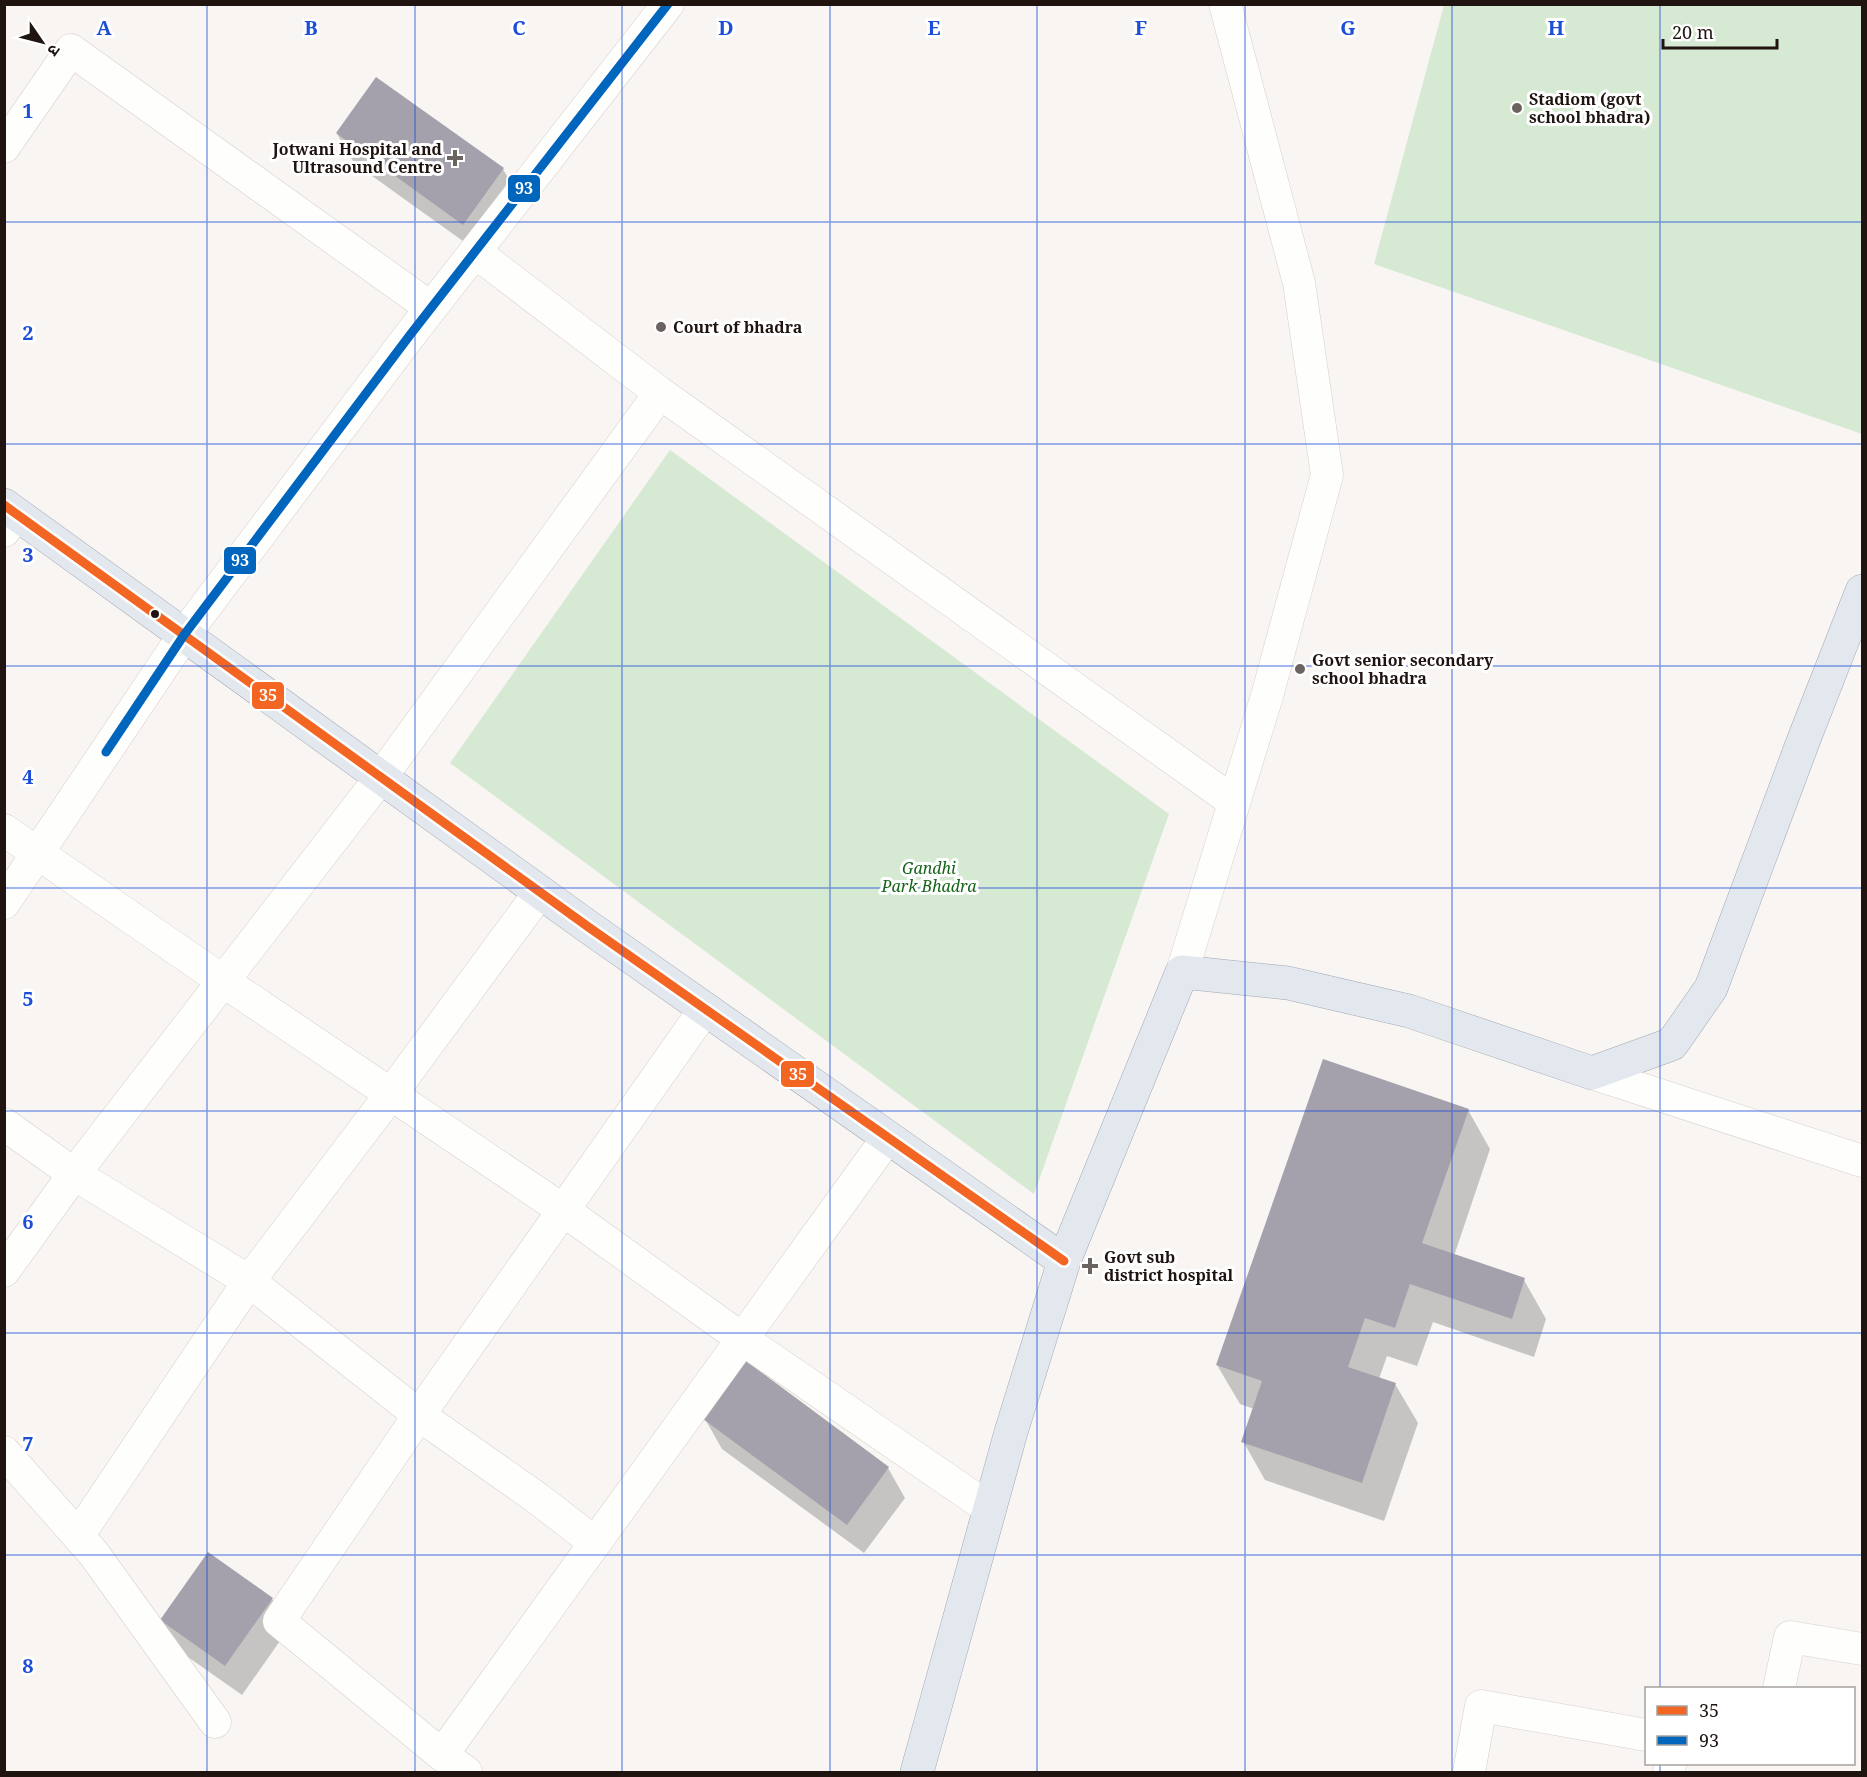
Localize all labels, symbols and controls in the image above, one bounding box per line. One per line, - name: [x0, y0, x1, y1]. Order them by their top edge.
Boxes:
- north arrow: [12, 12, 72, 72]
- scale bar: [1663, 12, 1777, 50]
- text: A: [96, 14, 112, 41]
- text: B: [304, 14, 318, 41]
- text: C: [512, 14, 526, 41]
- text: D: [718, 14, 734, 41]
- text: E: [927, 14, 941, 41]
- text: F: [1135, 14, 1147, 41]
- text: G: [1340, 14, 1356, 41]
- text: H: [1548, 14, 1564, 41]
- text: 20 m: [1672, 20, 1714, 44]
- text: उ: [42, 40, 66, 61]
- place label: Stadiom (govt school bhadra): [1529, 88, 1650, 128]
- text: 1: [22, 97, 34, 124]
- marker: Stadiom (govt school bhadra): [1510, 101, 1524, 115]
- place label: Jotwani Hospital and Ultrasound Centre: [271, 138, 443, 178]
- marker: Jotwani Hospital and Ultrasound Centre: [446, 149, 464, 167]
- line badge: 93: [507, 174, 541, 203]
- text: 93: [515, 177, 533, 199]
- place label: Court of bhadra: [673, 316, 803, 338]
- text: 2: [22, 319, 34, 346]
- marker: Court of bhadra: [654, 320, 668, 334]
- text: 3: [22, 541, 34, 568]
- line badge: 93: [223, 546, 257, 575]
- text: 93: [231, 549, 249, 571]
- unlabelled marker: [149, 608, 161, 620]
- place label: Govt senior secondary school bhadra: [1312, 649, 1494, 689]
- marker: Govt senior secondary school bhadra: [1293, 662, 1307, 676]
- line badge: 35: [251, 681, 285, 710]
- text: 35: [259, 684, 277, 706]
- text: 4: [22, 763, 34, 790]
- park label: Gandhi Park Bhadra: [881, 857, 977, 897]
- text: 5: [22, 985, 34, 1012]
- line badge: 35: [780, 1060, 815, 1088]
- text: 35: [789, 1063, 807, 1085]
- text: 6: [22, 1208, 34, 1235]
- place label: Govt sub district hospital: [1104, 1246, 1233, 1286]
- marker: Govt sub district hospital: [1081, 1257, 1099, 1275]
- text: 7: [22, 1430, 34, 1457]
- text: 8: [22, 1652, 34, 1679]
- legend: [1645, 1687, 1855, 1765]
- text: 35: [1699, 1698, 1719, 1722]
- text: 93: [1699, 1728, 1719, 1752]

